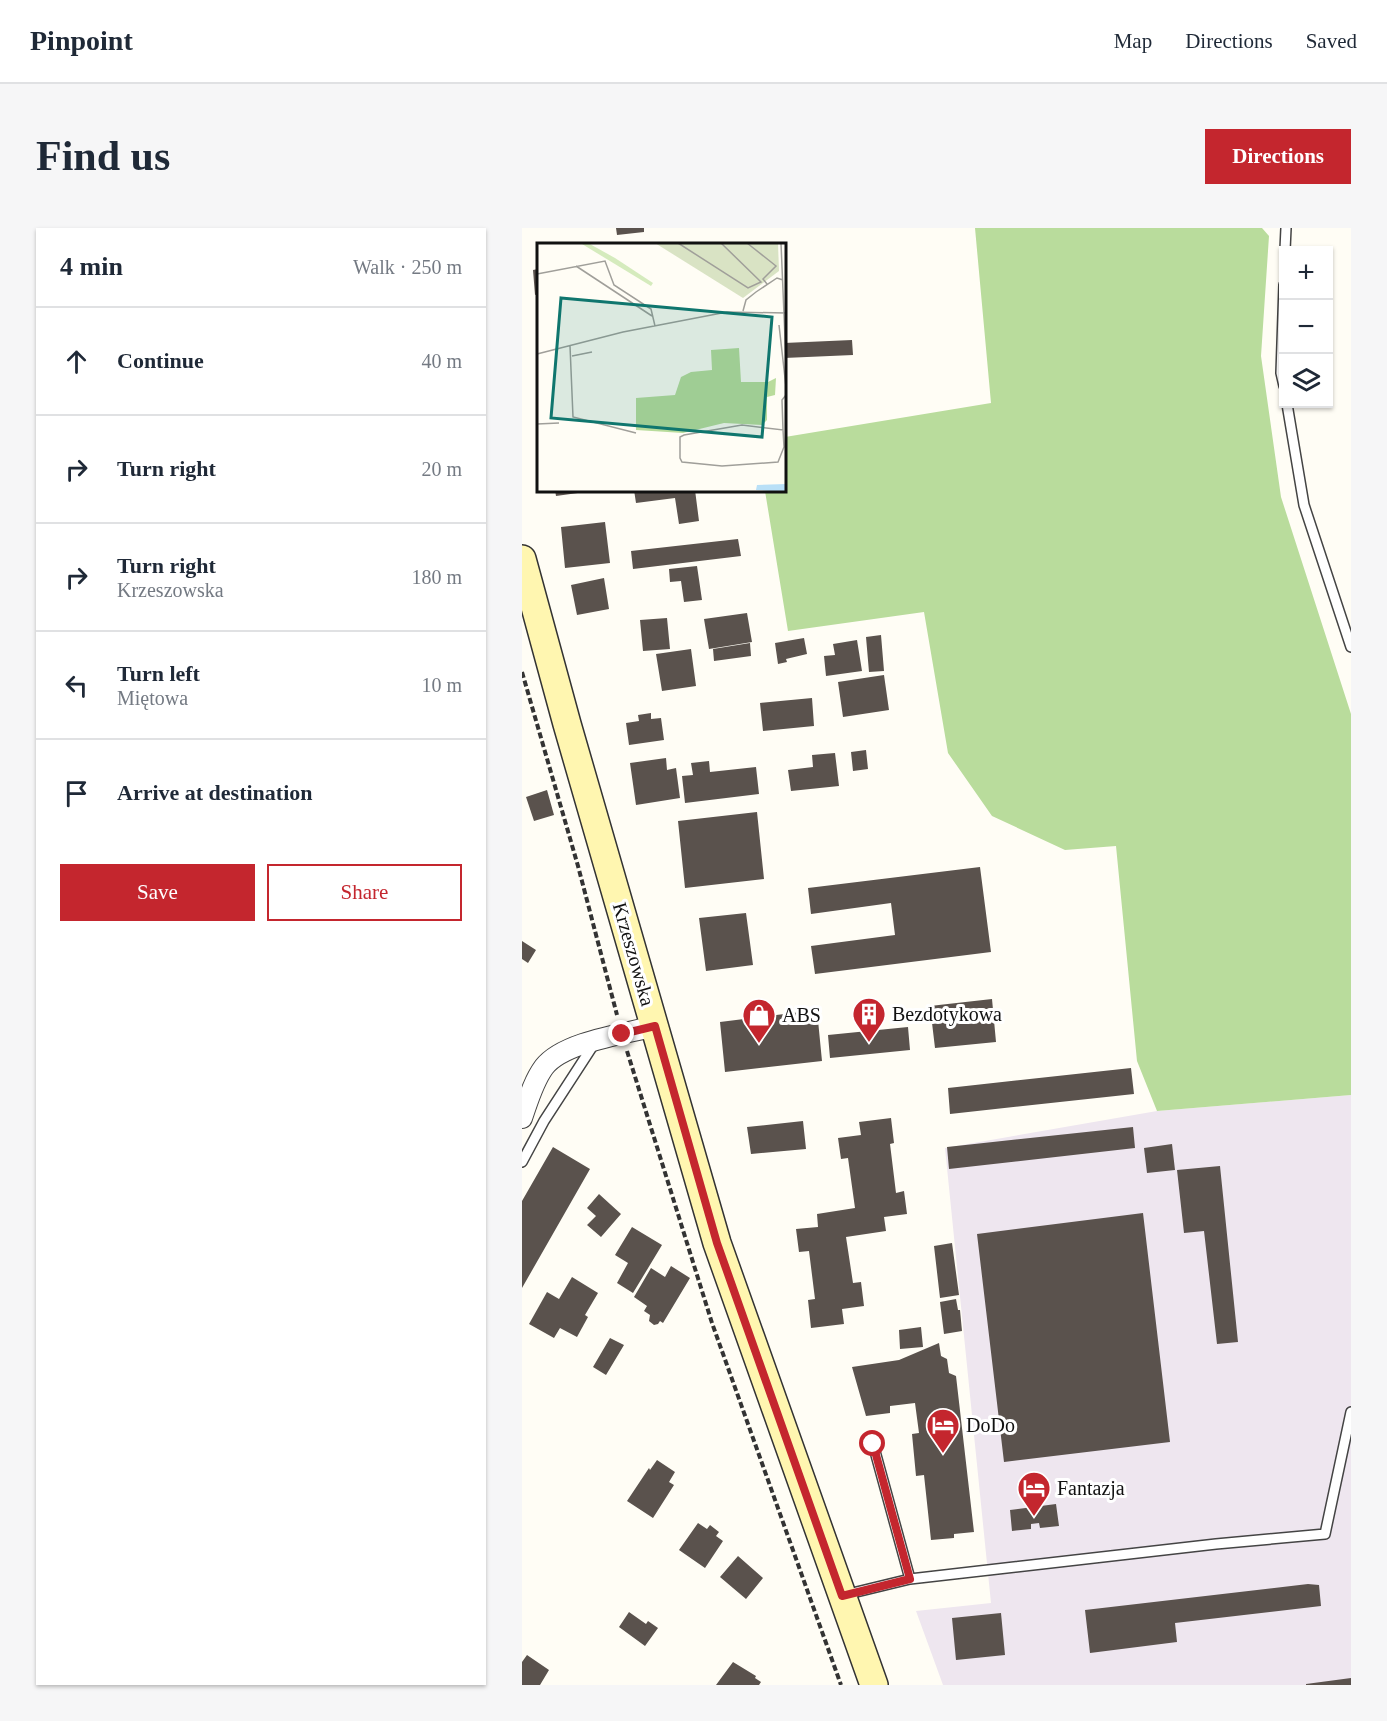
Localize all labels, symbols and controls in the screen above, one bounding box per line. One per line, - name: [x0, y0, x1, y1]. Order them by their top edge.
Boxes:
- text: Pinpoint: [30, 25, 133, 56]
- text: Map: [1114, 29, 1152, 53]
- text: Directions: [1185, 29, 1273, 53]
- text: Saved: [1306, 29, 1357, 53]
- button: Directions: [1205, 129, 1351, 184]
- text: Find us: [36, 133, 170, 179]
- inset map: [537, 243, 786, 492]
- map controls: [1279, 246, 1333, 408]
- button: +: [1279, 246, 1333, 300]
- text: 4 min: [60, 252, 123, 281]
- text: Walk · 250 m: [353, 256, 462, 278]
- button: −: [1279, 300, 1333, 354]
- icon: ahead: [60, 345, 93, 378]
- text: Continue: [117, 348, 204, 373]
- text: 40 m: [421, 350, 462, 372]
- button: layers: [1279, 354, 1333, 408]
- icon: right: [60, 453, 93, 486]
- text: Turn right: [117, 456, 216, 481]
- text: 20 m: [421, 458, 462, 480]
- text: Turn right: [117, 553, 216, 578]
- icon: right: [60, 561, 93, 594]
- text: 180 m: [411, 566, 462, 588]
- text: Krzeszowska: [117, 579, 224, 601]
- text: Turn left: [117, 661, 200, 686]
- icon: left: [60, 669, 93, 702]
- text: 10 m: [421, 674, 462, 696]
- text: Miętowa: [117, 687, 188, 709]
- icon: arrive: [60, 777, 93, 810]
- text: Arrive at destination: [117, 780, 313, 805]
- button: Save: [60, 864, 255, 921]
- button: Share: [267, 864, 462, 921]
- street label: Krzeszowska: [609, 900, 659, 1008]
- building icon: Bezdotykowa: [851, 996, 887, 1043]
- shop icon: ABS: [741, 997, 777, 1044]
- place label: Bezdotykowa: [892, 1003, 1002, 1026]
- place label: ABS: [782, 1004, 821, 1026]
- route end: [608, 1020, 634, 1046]
- hotel icon: DoDo: [925, 1407, 961, 1454]
- place label: DoDo: [966, 1414, 1015, 1436]
- route start: [859, 1430, 885, 1456]
- hotel icon: Fantazja: [1016, 1470, 1052, 1517]
- place label: Fantazja: [1057, 1477, 1125, 1500]

